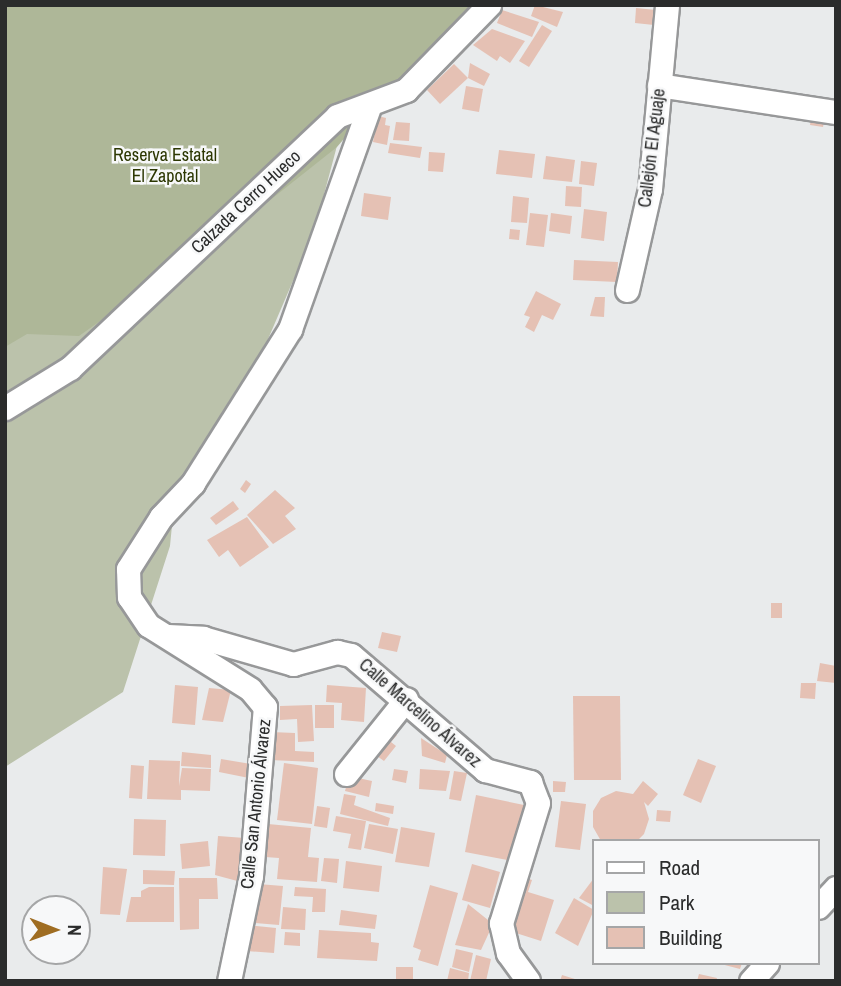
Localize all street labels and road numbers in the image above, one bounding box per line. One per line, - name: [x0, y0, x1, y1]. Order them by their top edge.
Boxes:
- street label: Callejón El Aguaje: [634, 87, 670, 209]
- street label: Calzada Cerro Hueco: [187, 146, 305, 258]
- street label: Calle Marcelino Álvarez: [354, 654, 486, 772]
- street label: Calle San Antonio Álvarez: [236, 717, 276, 891]

